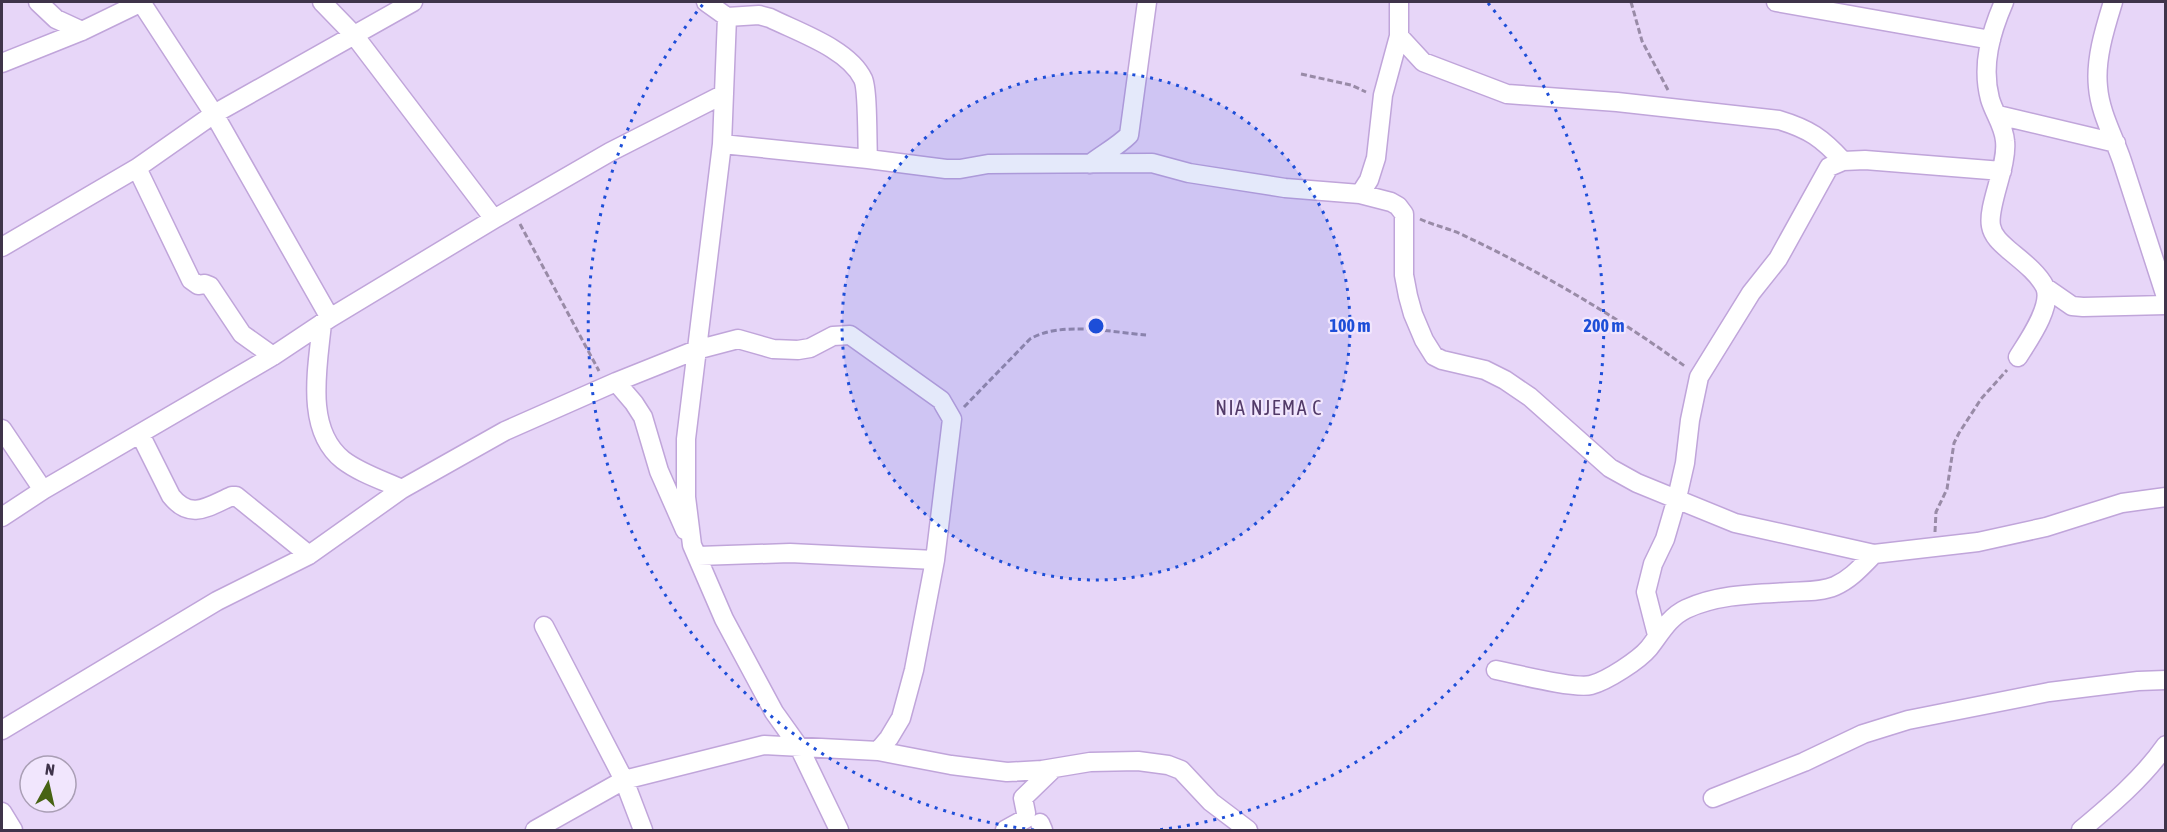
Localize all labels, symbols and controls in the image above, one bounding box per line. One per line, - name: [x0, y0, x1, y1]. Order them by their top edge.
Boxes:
- text: 100 m: [1330, 315, 1370, 336]
- text: 200 m: [1584, 315, 1624, 336]
- centre of rings: [1086, 316, 1106, 336]
- district label: NIA NJEMA C: [1215, 396, 1323, 419]
- north arrow: [18, 754, 78, 814]
- text: N: [44, 760, 56, 779]

